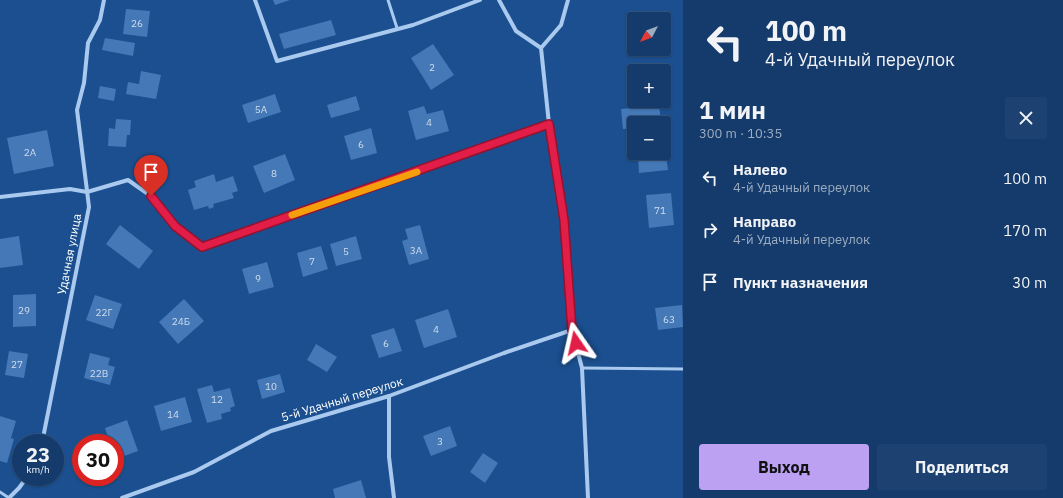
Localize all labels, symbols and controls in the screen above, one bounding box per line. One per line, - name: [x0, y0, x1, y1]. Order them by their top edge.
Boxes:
- north arrow: [627, 12, 671, 56]
- map controls: [627, 12, 671, 160]
- text: 100 m: [765, 12, 847, 49]
- icon: left: [699, 16, 751, 68]
- house number: 26: [131, 17, 143, 30]
- text: 4-й Удачный переулок: [765, 48, 955, 71]
- house number: 2: [429, 61, 435, 74]
- button: +: [627, 64, 671, 108]
- text: 1 мин: [699, 94, 766, 126]
- button: close: [1005, 97, 1047, 139]
- house number: 5А: [255, 103, 268, 116]
- house number: 4: [426, 116, 432, 129]
- button: −: [627, 116, 671, 160]
- text: 300 m · 10:35: [699, 125, 782, 142]
- house number: 6: [358, 138, 364, 151]
- house number: 2А: [24, 146, 37, 159]
- pin: [134, 155, 168, 196]
- text: Налево: [733, 160, 787, 179]
- icon: arrive: [140, 161, 162, 183]
- house number: 8: [271, 167, 277, 180]
- icon: left: [699, 167, 721, 189]
- text: 100 m: [1003, 169, 1047, 188]
- text: 4-й Удачный переулок: [733, 179, 870, 196]
- house number: 71: [654, 204, 666, 217]
- street label: Удачная улица: [54, 212, 84, 296]
- text: Направо: [733, 212, 796, 231]
- icon: right: [699, 219, 721, 241]
- text: 170 m: [1003, 221, 1047, 240]
- text: 4-й Удачный переулок: [733, 231, 870, 248]
- house number: 3А: [410, 244, 423, 257]
- house number: 5: [343, 245, 349, 258]
- house number: 7: [309, 255, 315, 268]
- icon: arrive: [699, 271, 721, 293]
- house number: 9: [255, 272, 261, 285]
- text: Пункт назначения: [733, 273, 868, 292]
- text: 30 m: [1012, 273, 1047, 292]
- house number: 29: [18, 304, 30, 317]
- house number: 22Г: [96, 306, 113, 319]
- house number: 63: [663, 313, 675, 326]
- house number: 24Б: [172, 315, 190, 328]
- position arrow: [555, 322, 597, 364]
- house number: 4: [433, 323, 439, 336]
- house number: 6: [383, 337, 389, 350]
- house number: 27: [11, 358, 23, 371]
- house number: 22В: [90, 367, 108, 380]
- street label: 5-й Удачный переулок: [279, 373, 405, 425]
- house number: 10: [265, 380, 277, 393]
- house number: 12: [211, 393, 223, 406]
- house number: 14: [167, 408, 179, 421]
- speed limit sign: 30: [72, 434, 124, 486]
- house number: 3: [437, 435, 443, 448]
- text: 23: [26, 441, 50, 468]
- button: Выход: [699, 444, 869, 490]
- button: Поделиться: [877, 444, 1047, 490]
- text: km/h: [26, 463, 50, 476]

